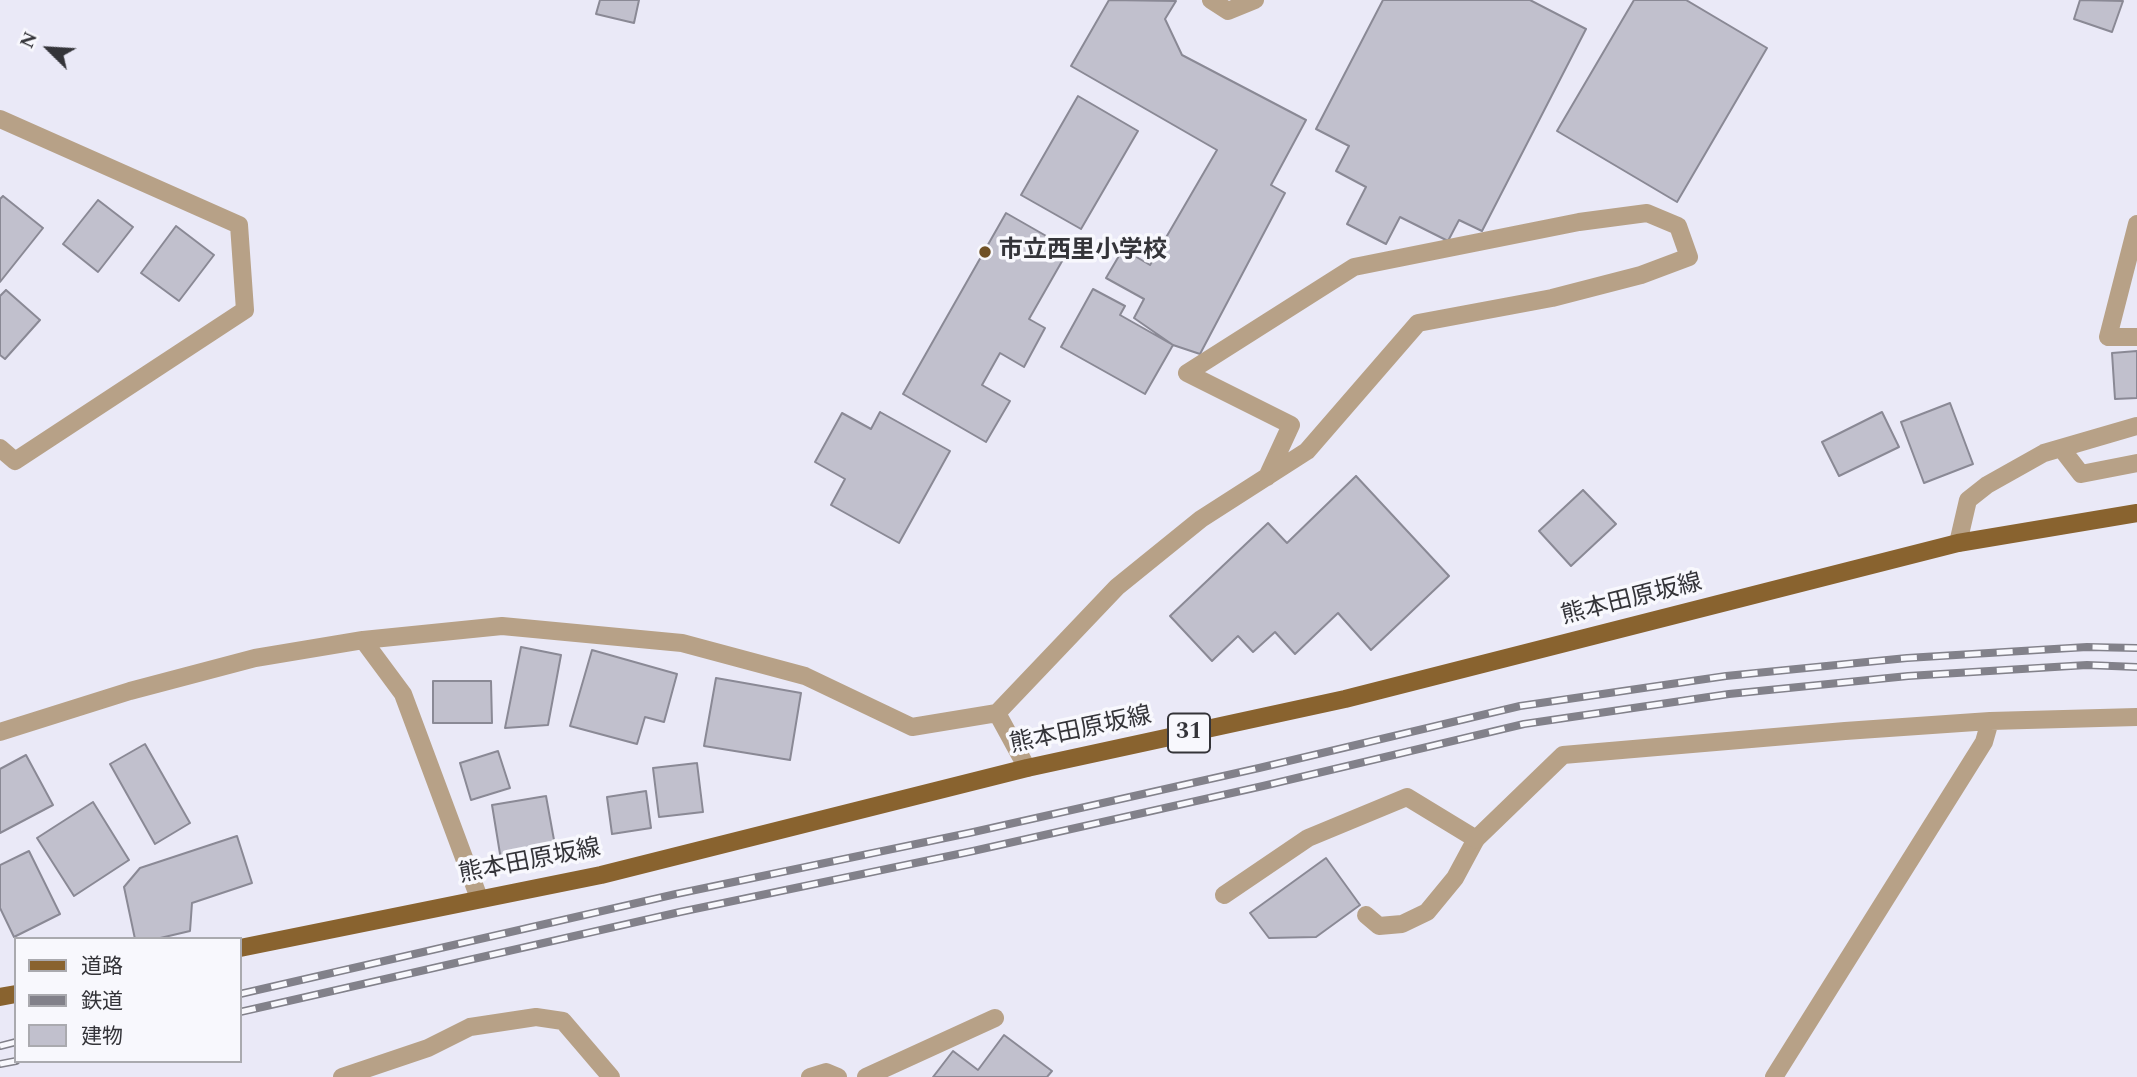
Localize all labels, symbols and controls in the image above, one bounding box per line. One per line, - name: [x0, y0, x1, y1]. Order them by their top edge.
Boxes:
- north arrow: [14, 14, 84, 84]
- text: N: [13, 27, 46, 53]
- place label: 市立西里小学校: [999, 238, 1167, 266]
- marker: 市立西里小学校: [977, 244, 993, 260]
- street label: 熊本田原坂線: [1559, 570, 1705, 632]
- street label: 熊本田原坂線: [1008, 703, 1154, 761]
- road number: 31: [1168, 713, 1210, 752]
- street label: 熊本田原坂線: [457, 835, 603, 891]
- legend: [14, 937, 242, 1063]
- text: 道路: [81, 951, 123, 983]
- text: 鉄道: [81, 986, 123, 1018]
- text: 建物: [81, 1021, 123, 1053]

